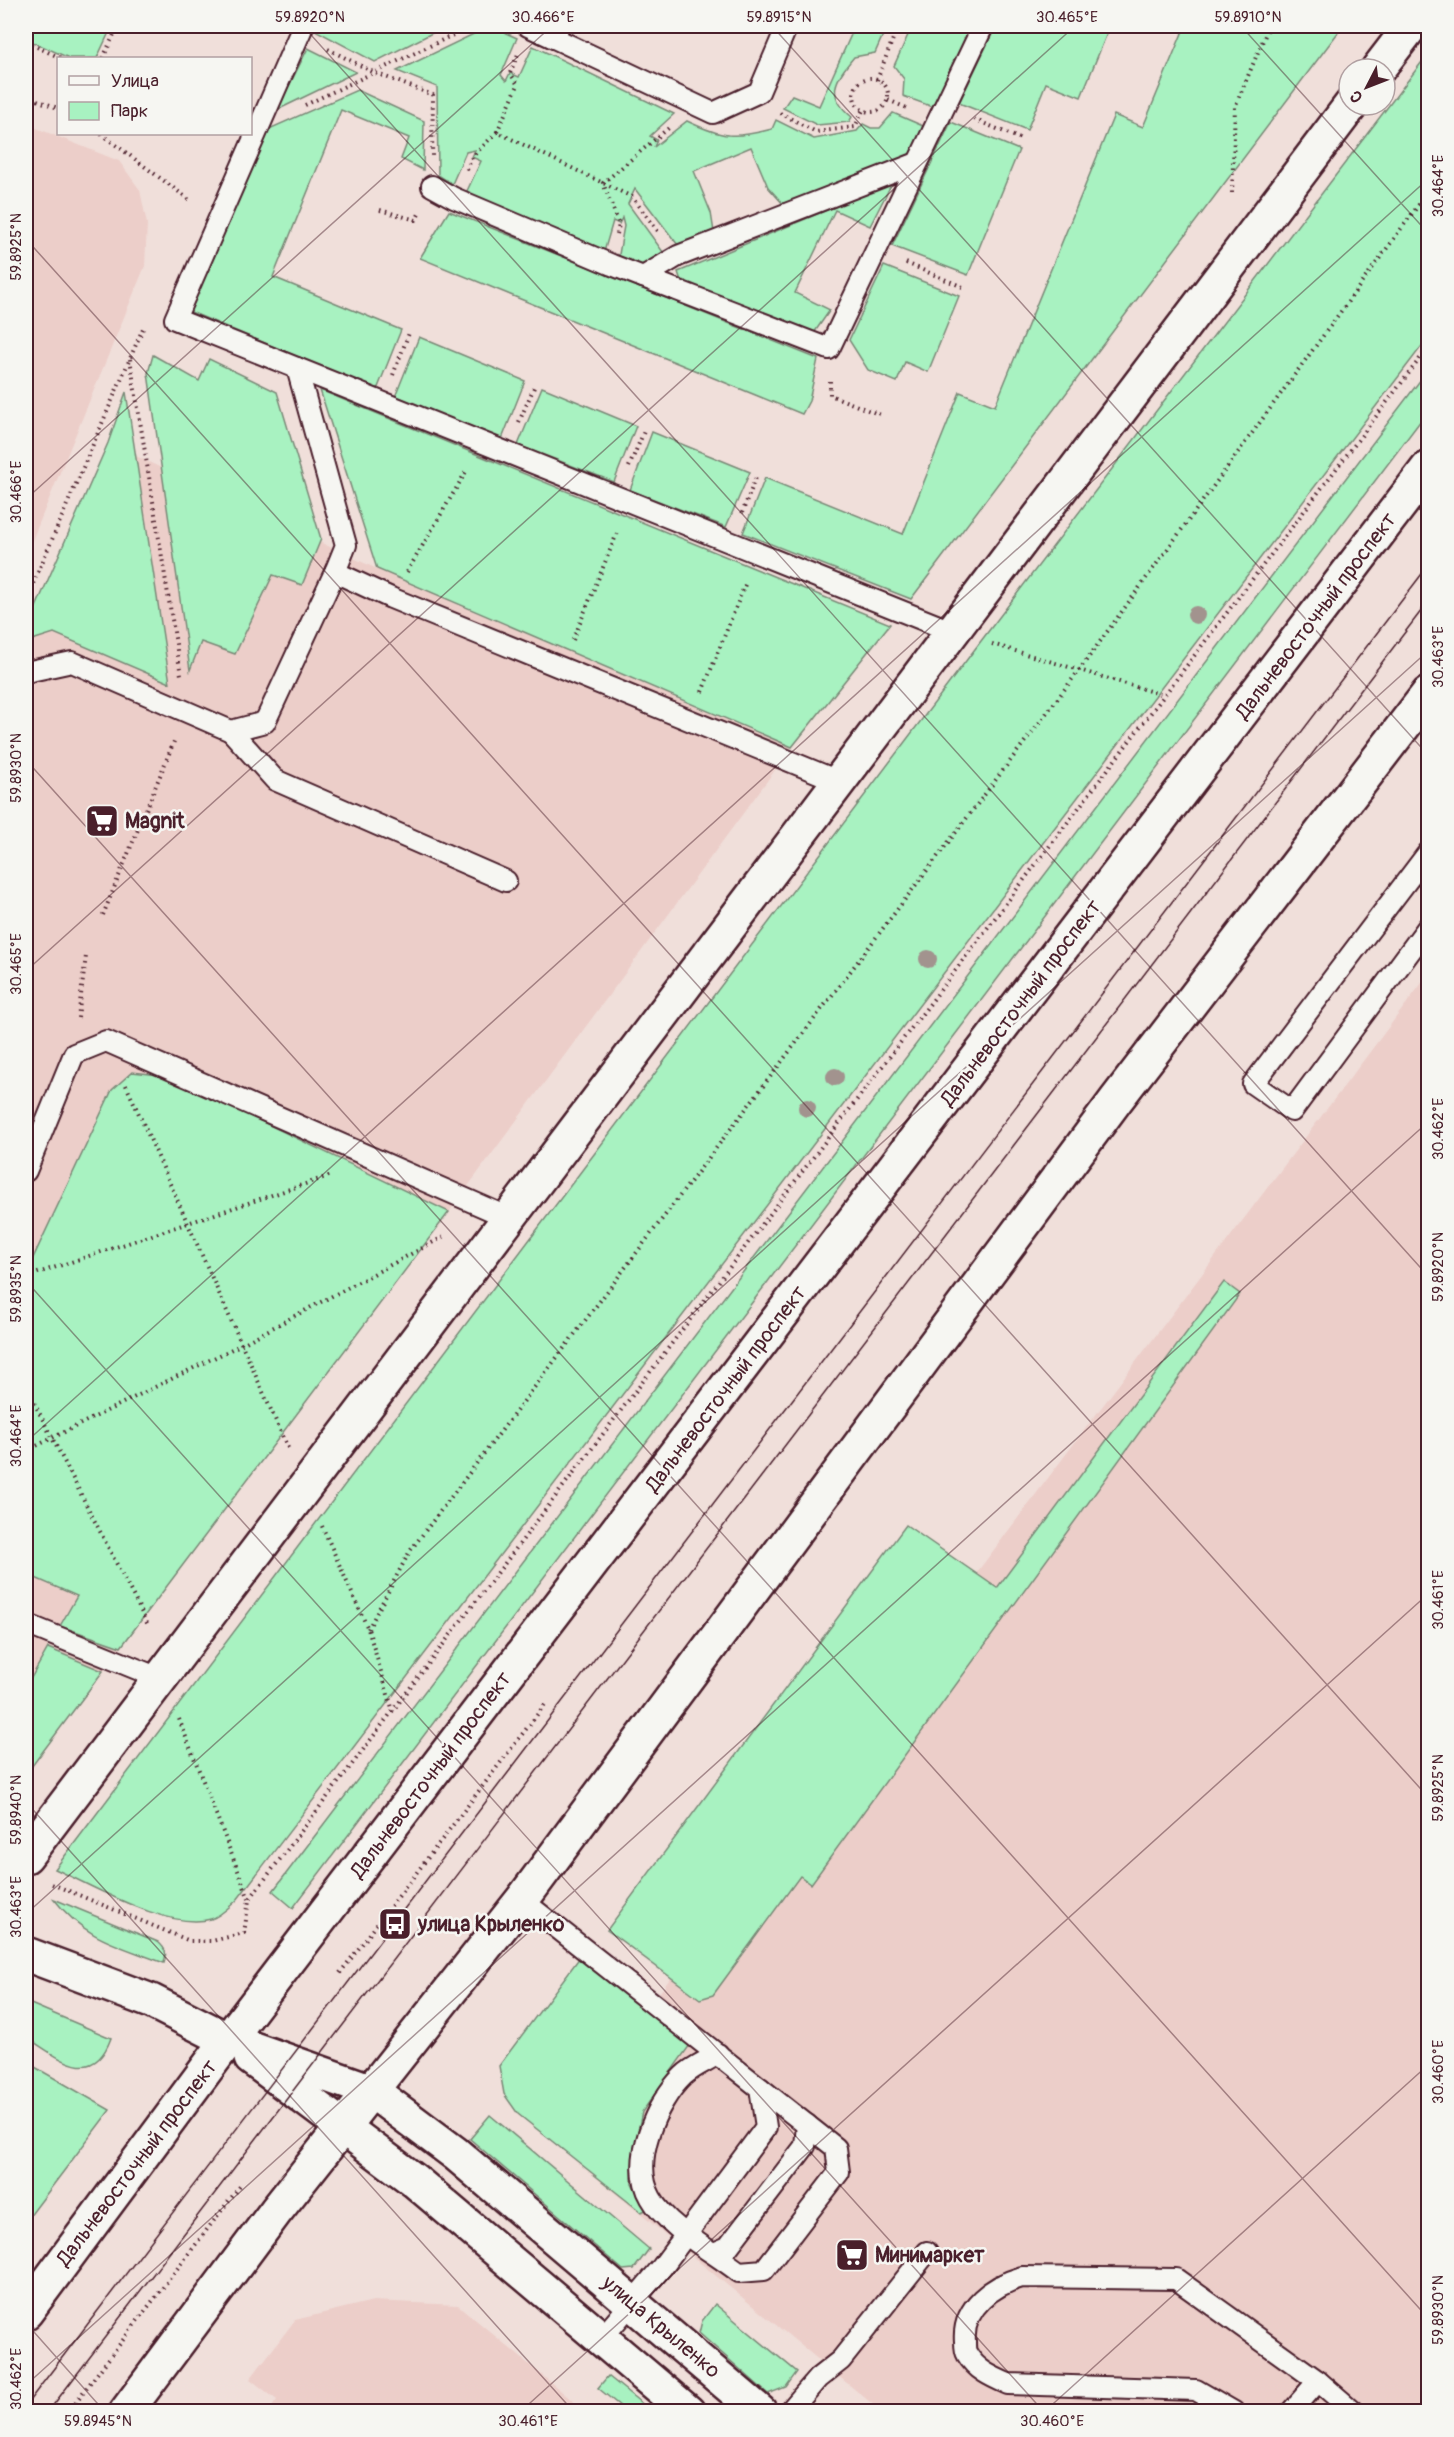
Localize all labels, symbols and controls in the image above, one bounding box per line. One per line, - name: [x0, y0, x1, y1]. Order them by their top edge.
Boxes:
- text: 59.8920°N: [275, 8, 345, 27]
- text: 30.466°E: [512, 8, 574, 27]
- text: 59.8915°N: [746, 8, 812, 27]
- text: 30.465°E: [1036, 8, 1098, 27]
- text: 59.8910°N: [1214, 8, 1282, 27]
- legend: [57, 57, 252, 135]
- north arrow: [1337, 57, 1397, 117]
- text: Улица: [111, 70, 159, 93]
- text: С: [1346, 86, 1367, 107]
- text: Парк: [111, 100, 148, 123]
- text: 30.464°E: [1429, 155, 1448, 217]
- text: 59.8925°N: [7, 213, 26, 281]
- text: 30.466°E: [7, 461, 26, 523]
- street label: Дальневосточный проспект: [1229, 507, 1403, 725]
- text: 30.463°E: [1429, 626, 1448, 688]
- text: 59.8930°N: [7, 733, 26, 803]
- supermarket icon: Magnit: [84, 803, 120, 839]
- place label: Magnit: [125, 808, 185, 835]
- street label: Дальневосточный проспект: [934, 894, 1108, 1112]
- text: 30.465°E: [7, 933, 26, 995]
- text: 30.462°E: [1429, 1098, 1448, 1160]
- text: 59.8920°N: [1429, 1232, 1448, 1302]
- text: 59.8935°N: [7, 1255, 26, 1323]
- street label: Дальневосточный проспект: [639, 1280, 813, 1498]
- text: 30.464°E: [7, 1405, 26, 1467]
- text: 30.461°E: [1429, 1570, 1448, 1630]
- street label: Дальневосточный проспект: [344, 1666, 518, 1884]
- text: 59.8925°N: [1429, 1754, 1448, 1822]
- text: 59.8940°N: [7, 1775, 26, 1845]
- text: 30.463°E: [7, 1876, 26, 1938]
- bus stop icon: улица Крыленко: [377, 1906, 413, 1942]
- place label: улица Крыленко: [417, 1911, 565, 1938]
- text: 30.460°E: [1429, 2040, 1448, 2104]
- street label: Дальневосточный проспект: [50, 2054, 224, 2272]
- supermarket icon: Минимаркет: [834, 2237, 870, 2273]
- place label: Минимаркет: [875, 2242, 985, 2269]
- street label: улица Крыленко: [596, 2269, 726, 2384]
- text: 59.8930°N: [1429, 2275, 1448, 2345]
- text: 30.462°E: [7, 2348, 26, 2410]
- text: 59.8945°N: [64, 2412, 132, 2431]
- text: 30.461°E: [498, 2412, 558, 2431]
- text: 30.460°E: [1020, 2412, 1084, 2431]

